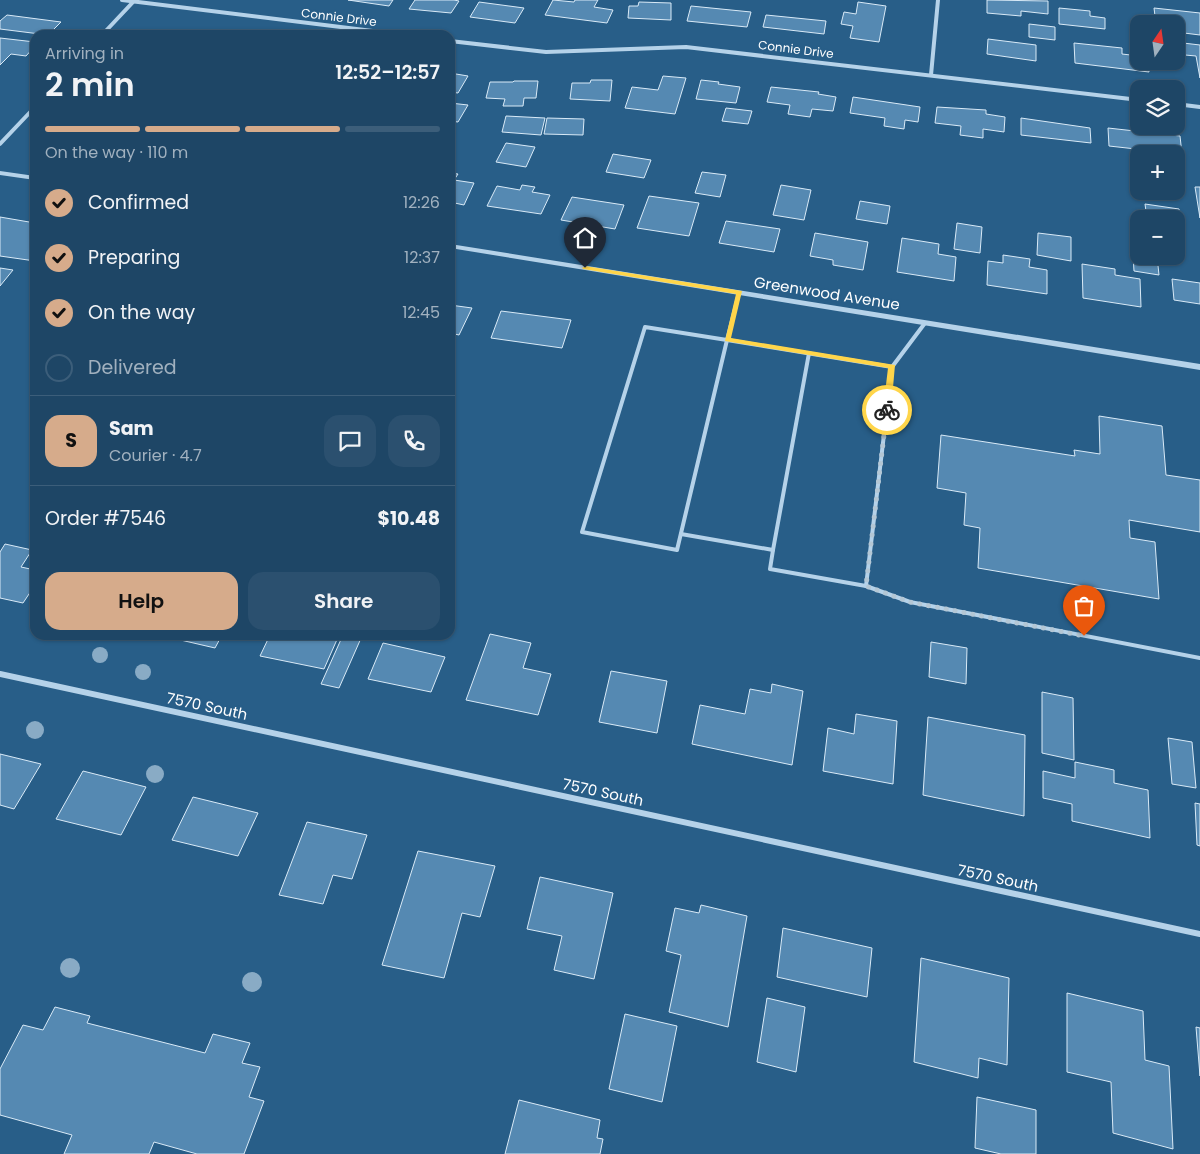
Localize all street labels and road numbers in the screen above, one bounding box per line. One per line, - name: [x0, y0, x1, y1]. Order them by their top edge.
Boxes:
- street label: Connie Drive: [300, 4, 378, 30]
- street label: Connie Drive: [757, 36, 835, 62]
- street label: Greenwood Avenue: [753, 271, 901, 315]
- street label: 7570 South: [165, 687, 249, 725]
- street label: 7570 South: [561, 773, 645, 811]
- street label: 7570 South: [956, 859, 1040, 897]

